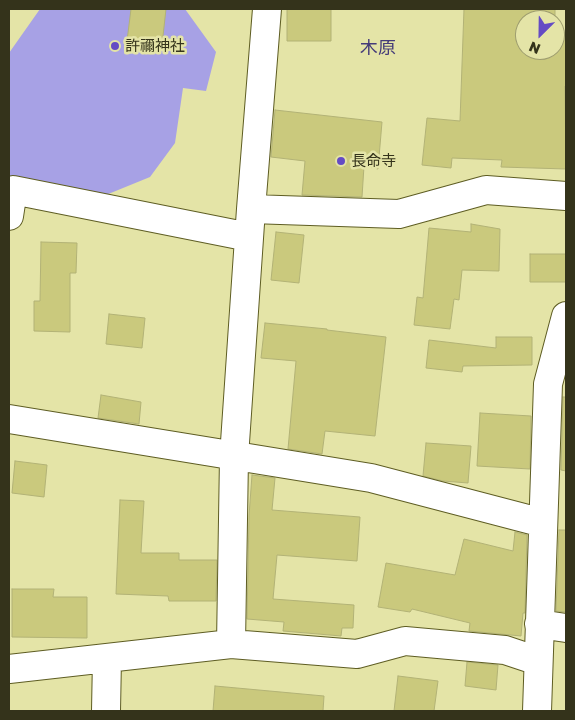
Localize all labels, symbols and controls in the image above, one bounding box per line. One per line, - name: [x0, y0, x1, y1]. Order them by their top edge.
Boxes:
- north arrow: [515, 10, 565, 60]
- place label: 許禰神社: [125, 37, 185, 55]
- district label: 木原: [360, 37, 396, 59]
- text: N: [526, 38, 543, 58]
- marker: 許禰神社: [109, 40, 121, 52]
- place label: 長命寺: [351, 152, 396, 170]
- marker: 長命寺: [335, 155, 347, 167]

